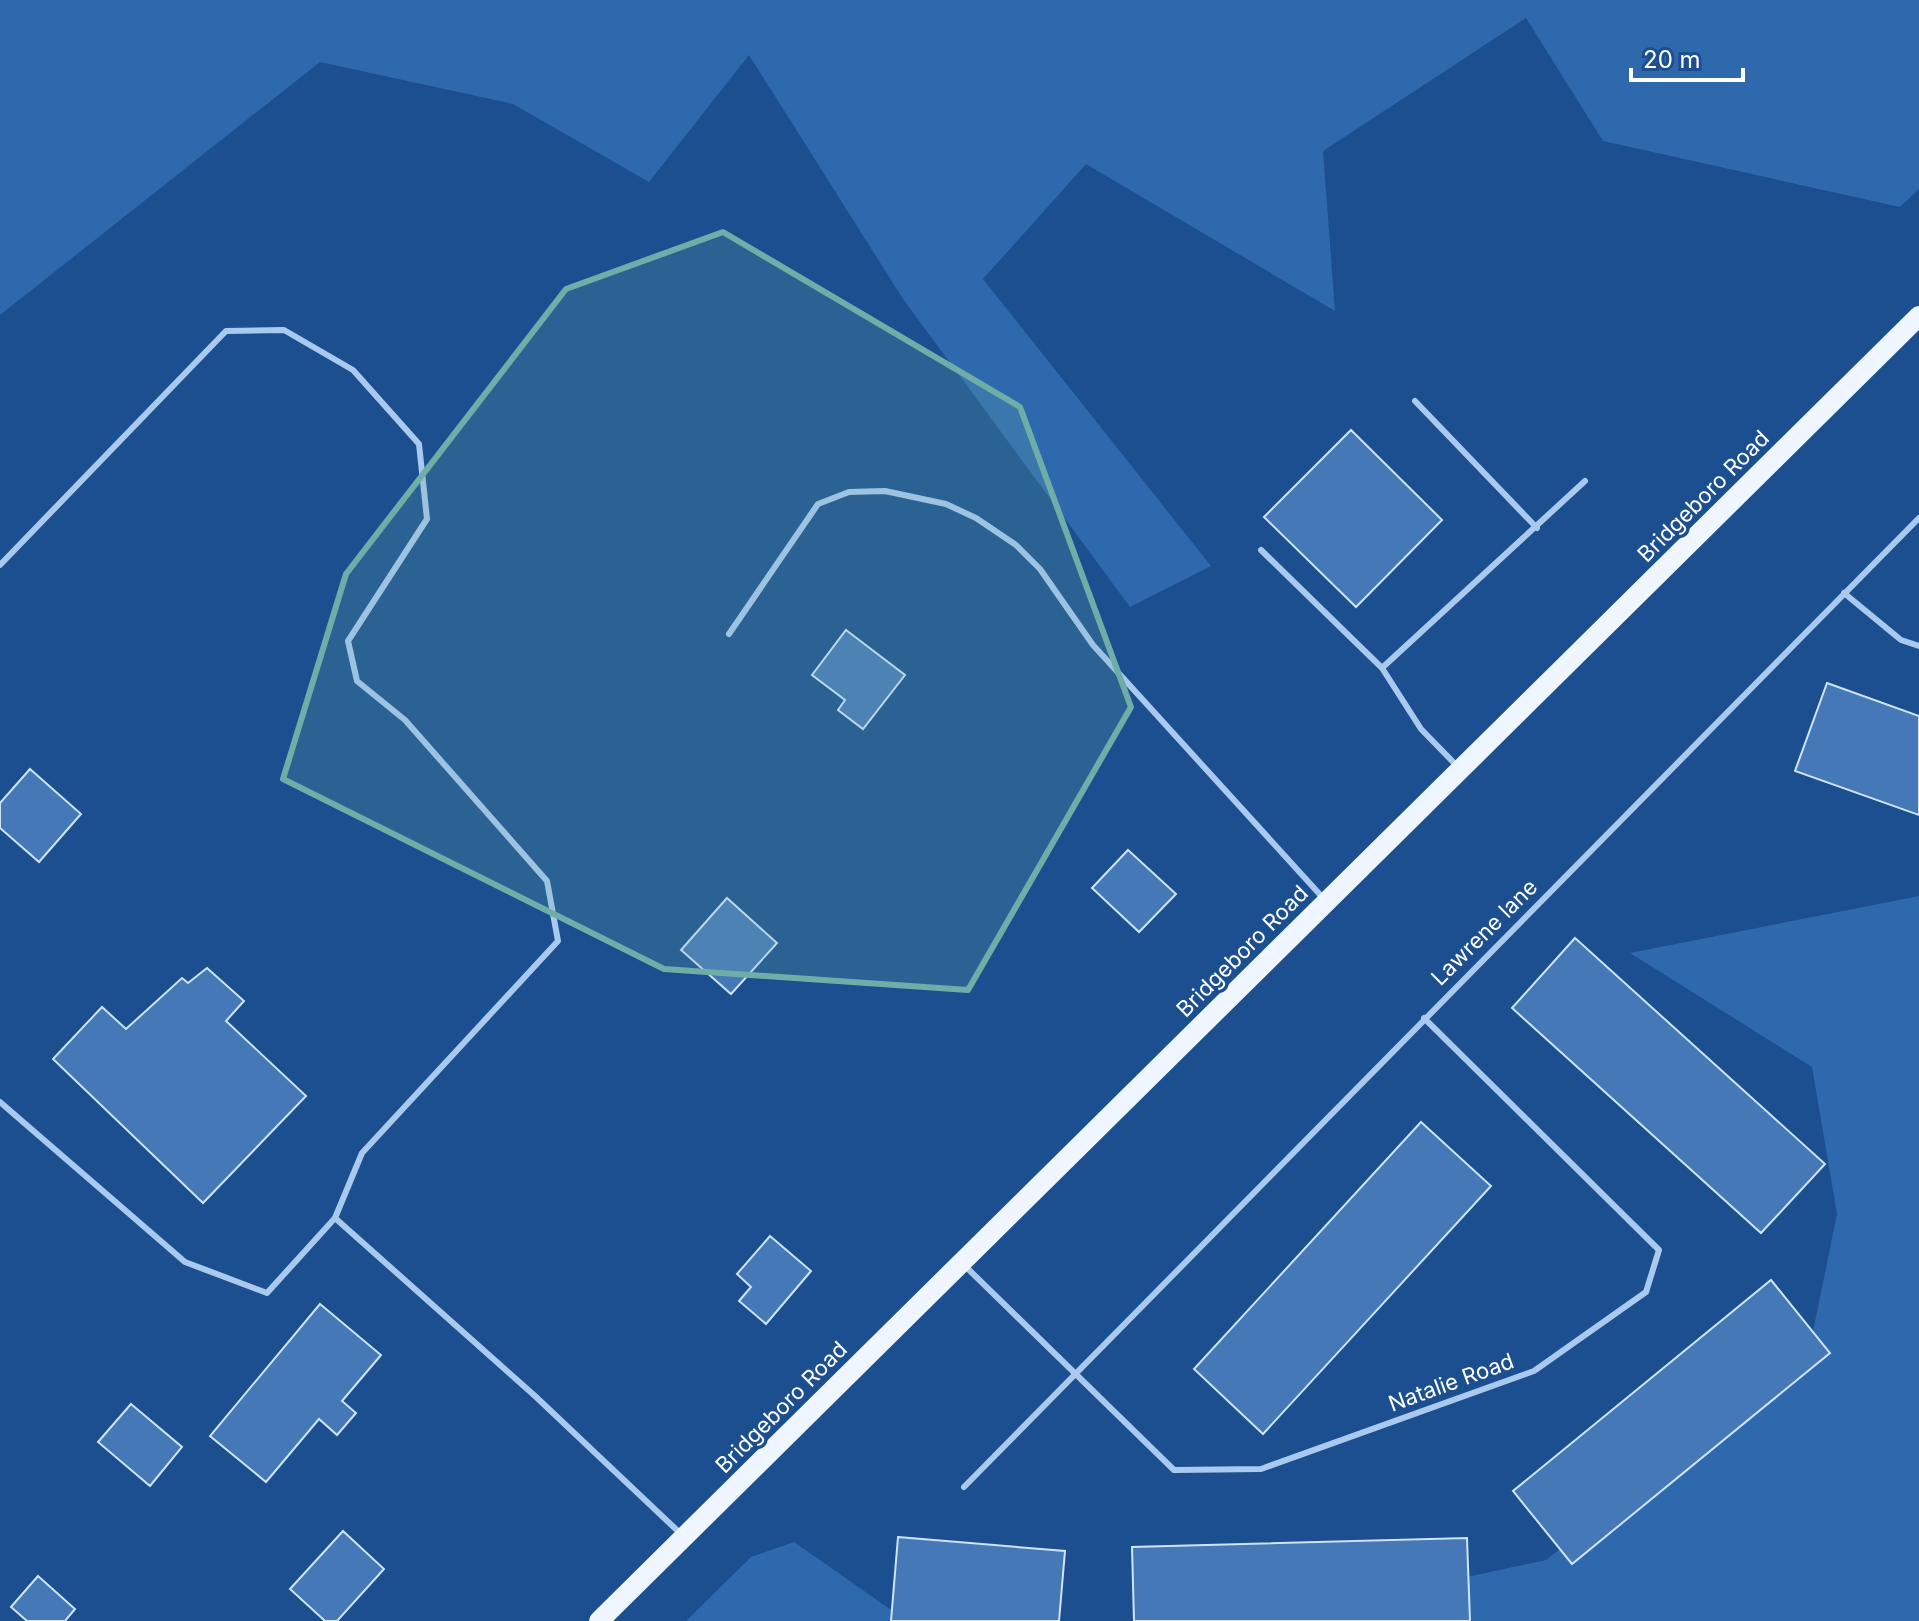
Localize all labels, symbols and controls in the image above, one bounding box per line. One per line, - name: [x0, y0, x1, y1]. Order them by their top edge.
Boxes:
- scale bar: [1631, 32, 1743, 82]
- text: 20 m: [1643, 45, 1701, 74]
- street label: Bridgeboro Road: [1632, 425, 1774, 567]
- street label: Lawrene lane: [1426, 874, 1542, 990]
- street label: Bridgeboro Road: [1171, 880, 1313, 1022]
- street label: Bridgeboro Road: [710, 1336, 852, 1478]
- street label: Natalie Road: [1385, 1347, 1517, 1417]

